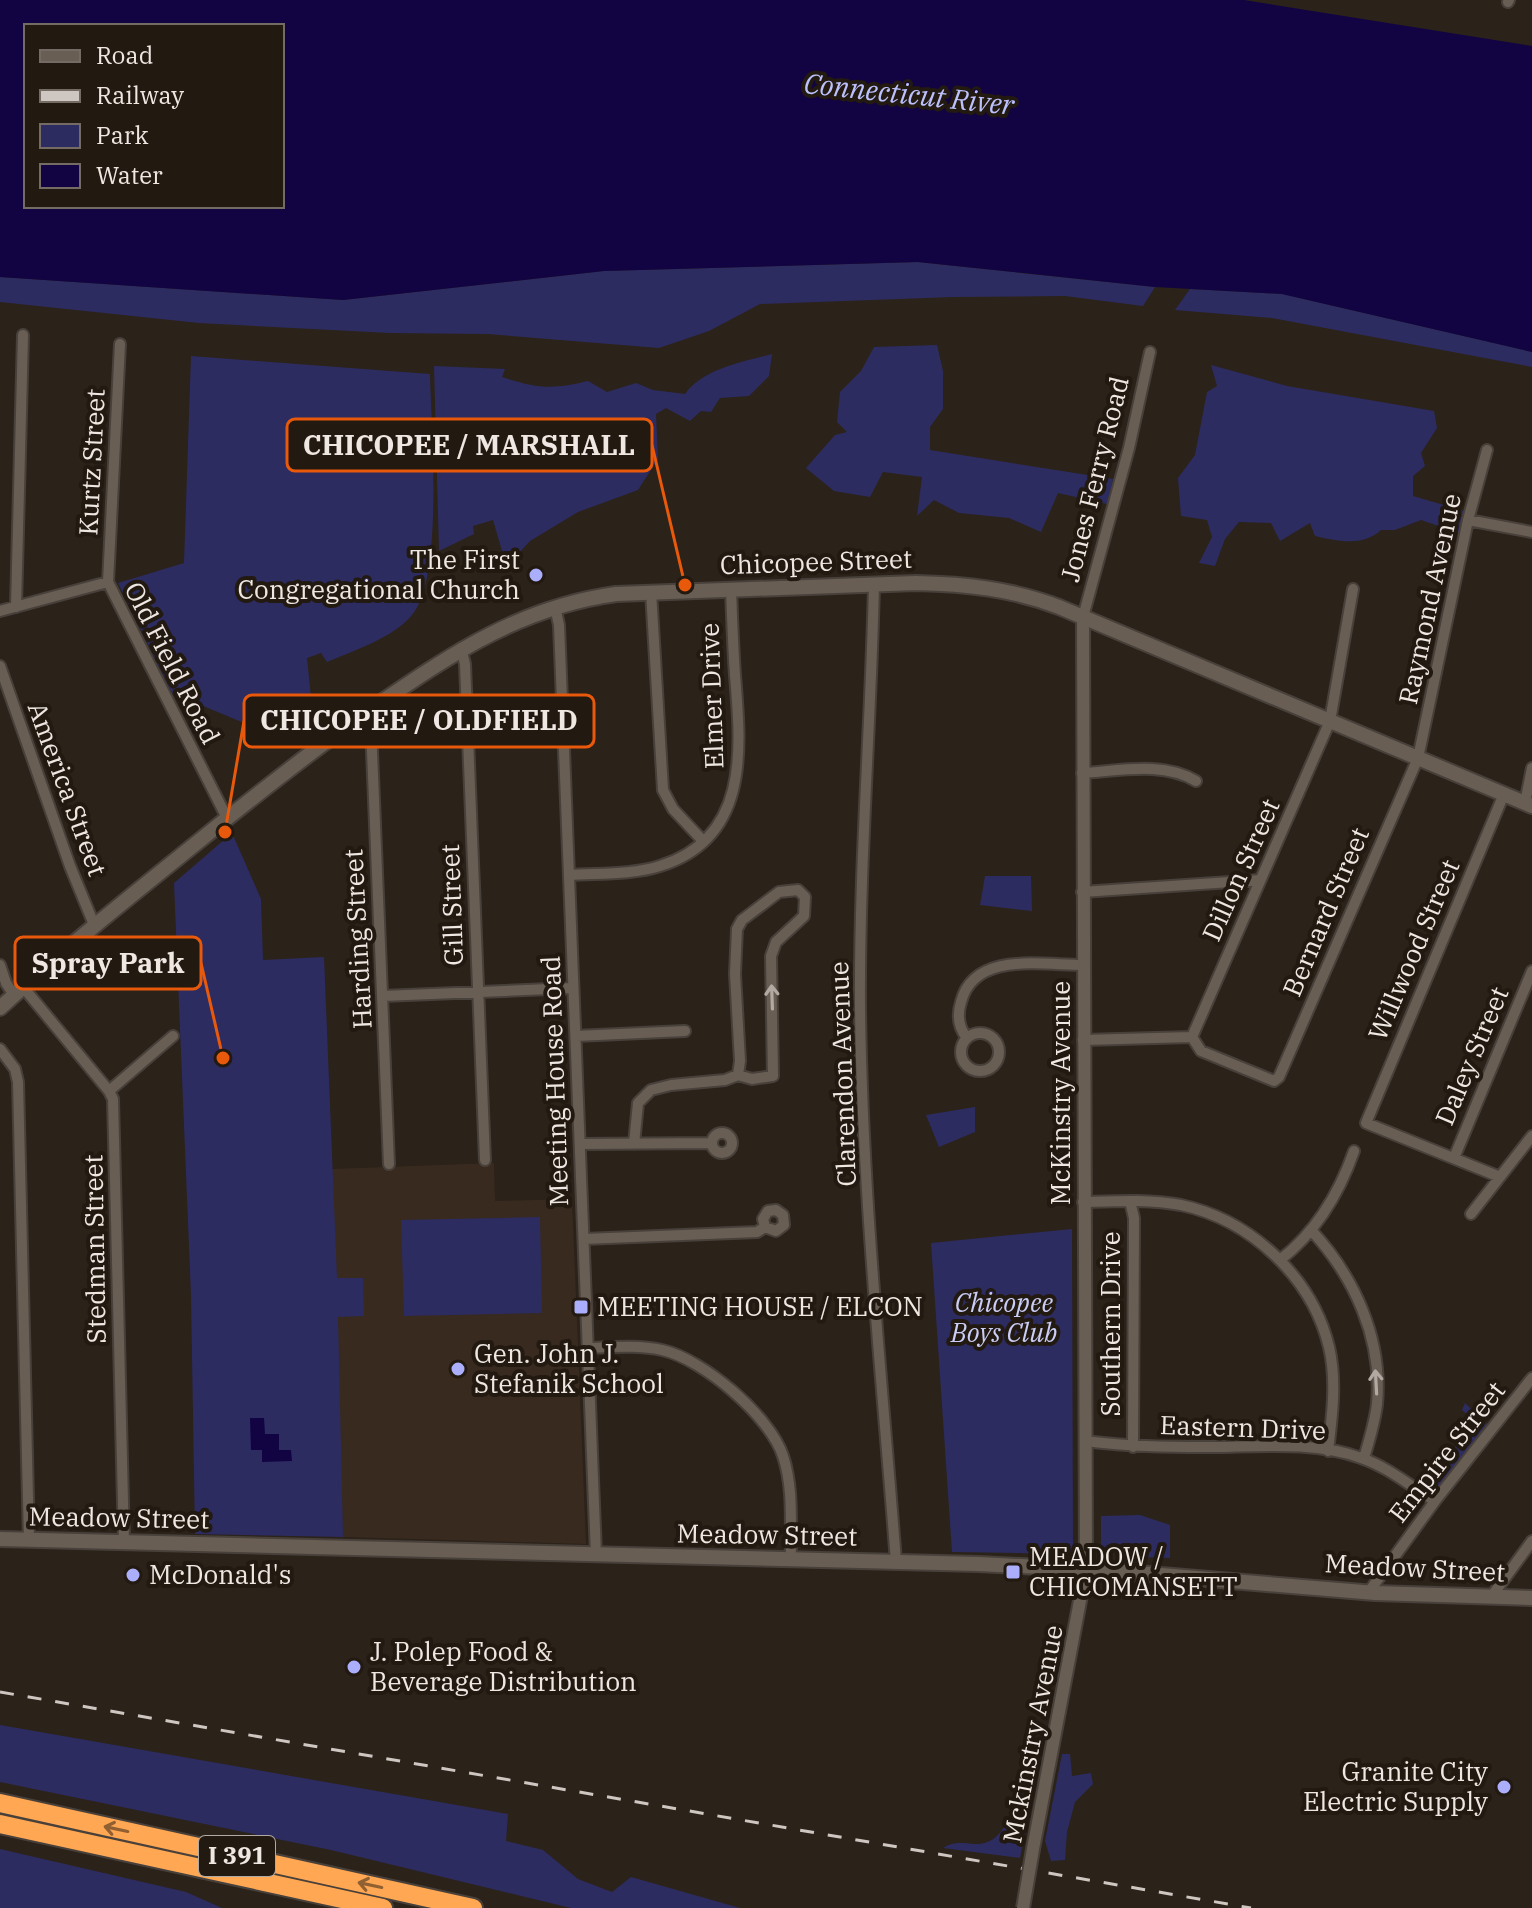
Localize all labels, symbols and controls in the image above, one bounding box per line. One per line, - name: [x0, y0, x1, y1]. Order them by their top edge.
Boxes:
- legend: [24, 24, 284, 208]
- text: Road: [96, 39, 153, 71]
- water label: Connecticut River: [802, 64, 1017, 123]
- text: Railway: [96, 79, 184, 111]
- text: Park: [96, 119, 148, 151]
- text: Water: [96, 159, 163, 191]
- street label: Jones Ferry Road: [1052, 373, 1136, 585]
- street label: Kurtz Street: [70, 388, 112, 536]
- callout: CHICOPEE / MARSHALL: [287, 419, 652, 471]
- text: CHICOPEE / MARSHALL: [303, 426, 635, 463]
- street label: Raymond Avenue: [1390, 490, 1468, 707]
- street label: Chicopee Street: [719, 541, 913, 581]
- place label: The First Congregational Church: [237, 542, 520, 606]
- marker: The First Congregational Church: [527, 566, 545, 584]
- street label: Old Field Road: [117, 576, 228, 749]
- street label: Elmer Drive: [691, 622, 731, 770]
- callout: CHICOPEE / OLDFIELD: [244, 695, 594, 747]
- street label: America Street: [21, 697, 115, 880]
- text: CHICOPEE / OLDFIELD: [260, 701, 578, 738]
- street label: Dillon Street: [1194, 793, 1287, 946]
- street label: Bernard Street: [1274, 822, 1376, 1001]
- street label: Gill Street: [432, 844, 470, 966]
- street label: Harding Street: [335, 848, 379, 1030]
- street label: Willwood Street: [1360, 854, 1466, 1045]
- callout: Spray Park: [15, 937, 201, 989]
- text: Spray Park: [31, 944, 185, 981]
- street label: Meeting House Road: [533, 955, 575, 1207]
- street label: Clarendon Avenue: [821, 961, 863, 1187]
- street label: McKinstry Avenue: [1043, 981, 1077, 1205]
- street label: Daley Street: [1427, 981, 1515, 1130]
- one-way arrow: [764, 984, 780, 1011]
- street label: Stedman Street: [75, 1154, 113, 1344]
- street label: Southern Drive: [1093, 1231, 1127, 1417]
- park label: Chicopee Boys Club: [950, 1285, 1057, 1349]
- place label: MEETING HOUSE / ELCON: [597, 1289, 923, 1323]
- marker: MEETING HOUSE / ELCON: [572, 1298, 590, 1316]
- place label: Gen. John J. Stefanik School: [474, 1336, 664, 1400]
- marker: Gen. John J. Stefanik School: [449, 1360, 467, 1378]
- one-way arrow: [1368, 1369, 1383, 1396]
- street label: Empire Street: [1380, 1374, 1512, 1529]
- street label: Eastern Drive: [1159, 1407, 1327, 1447]
- street label: Meadow Street: [28, 1498, 210, 1536]
- street label: Meadow Street: [676, 1515, 858, 1553]
- place label: MEADOW / CHICOMANSETT: [1029, 1539, 1238, 1603]
- street label: Meadow Street: [1324, 1545, 1506, 1589]
- place label: McDonald's: [149, 1557, 291, 1591]
- marker: MEADOW / CHICOMANSETT: [1004, 1563, 1022, 1581]
- marker: McDonald's: [124, 1566, 142, 1584]
- street label: Mckinstry Avenue: [994, 1622, 1070, 1846]
- place label: J. Polep Food & Beverage Distribution: [370, 1634, 637, 1698]
- marker: J. Polep Food & Beverage Distribution: [345, 1658, 363, 1676]
- place label: Granite City Electric Supply: [1303, 1754, 1488, 1818]
- marker: Granite City Electric Supply: [1495, 1778, 1513, 1796]
- one-way arrow: [103, 1821, 129, 1836]
- road number: I 391: [199, 1836, 275, 1876]
- one-way arrow: [357, 1877, 383, 1892]

